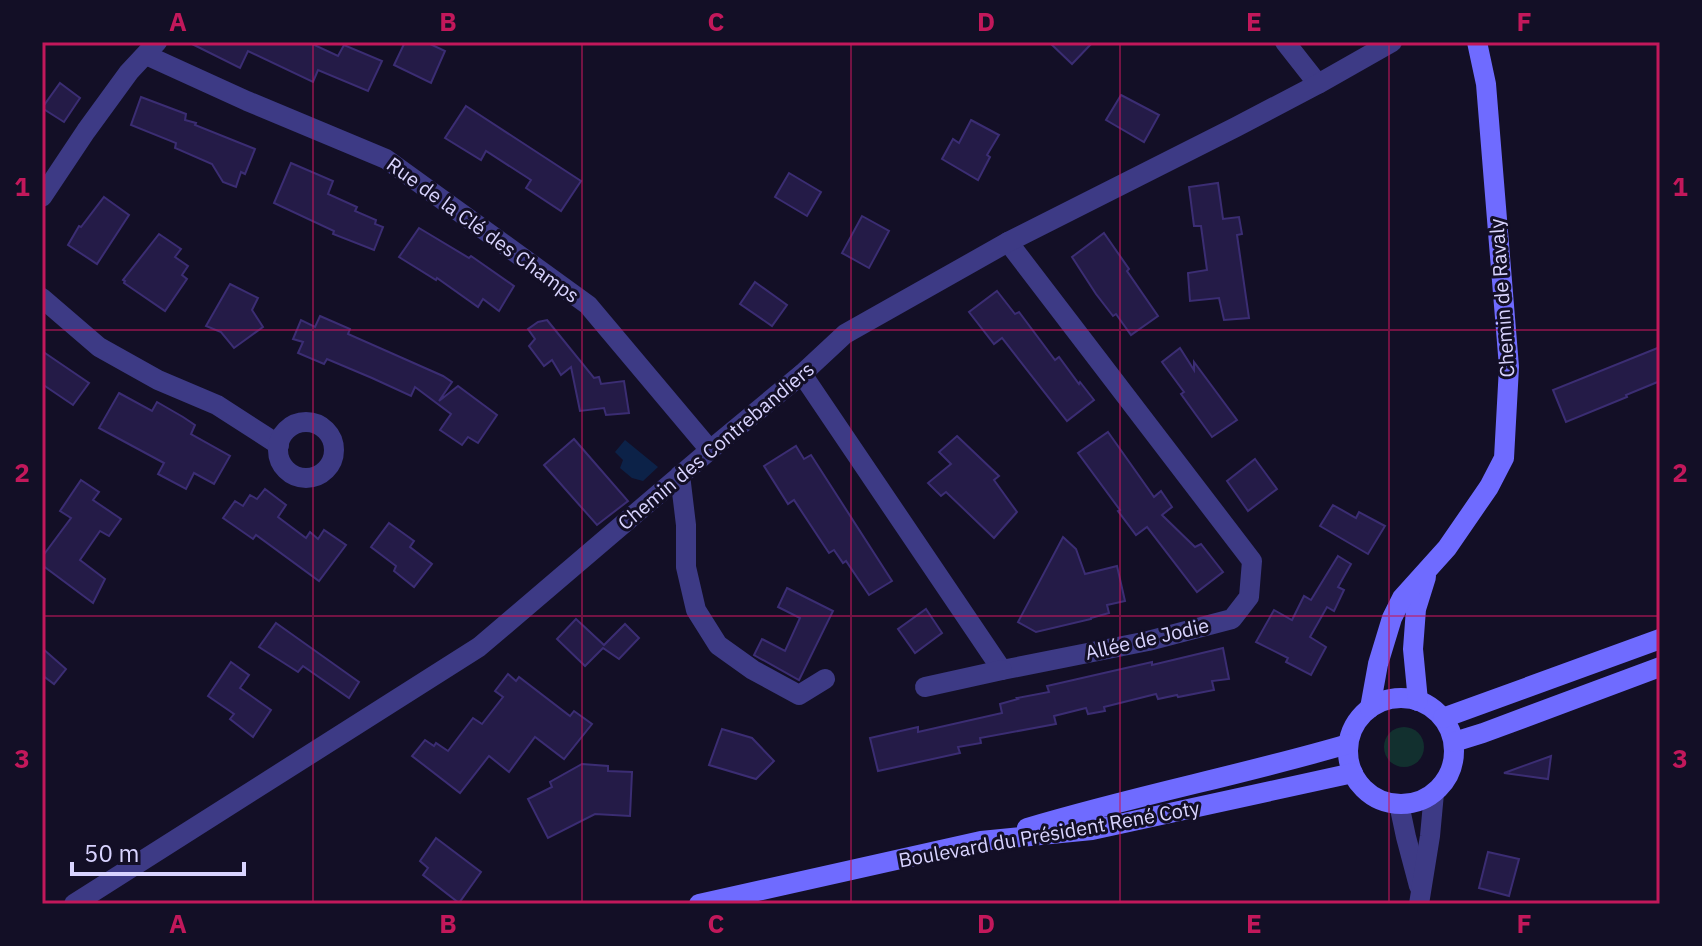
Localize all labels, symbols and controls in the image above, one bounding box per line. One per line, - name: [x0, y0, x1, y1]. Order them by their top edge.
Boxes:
- text: A: [169, 4, 187, 38]
- text: B: [439, 4, 457, 38]
- text: C: [708, 4, 725, 38]
- text: D: [977, 4, 995, 38]
- text: E: [1246, 4, 1262, 38]
- text: F: [1516, 4, 1532, 38]
- street label: Rue de la Clé des Champs: [382, 151, 585, 309]
- text: 1: [14, 169, 30, 203]
- text: 1: [1672, 169, 1688, 203]
- street label: Chemin de Ravaly: [1482, 218, 1521, 378]
- street label: Chemin des Contrebandiers: [612, 355, 820, 536]
- text: 2: [14, 455, 30, 489]
- text: 2: [1672, 455, 1688, 489]
- street label: Allée de Jodie: [1082, 611, 1212, 666]
- text: 3: [14, 741, 30, 775]
- text: 3: [1672, 741, 1688, 775]
- street label: Boulevard du Président René Coty: [896, 794, 1202, 873]
- scale bar: [72, 826, 244, 876]
- text: 50 m: [84, 837, 139, 869]
- text: A: [169, 906, 187, 940]
- text: B: [439, 906, 457, 940]
- text: C: [708, 906, 725, 940]
- text: D: [977, 906, 995, 940]
- text: E: [1246, 906, 1262, 940]
- text: F: [1516, 906, 1532, 940]

